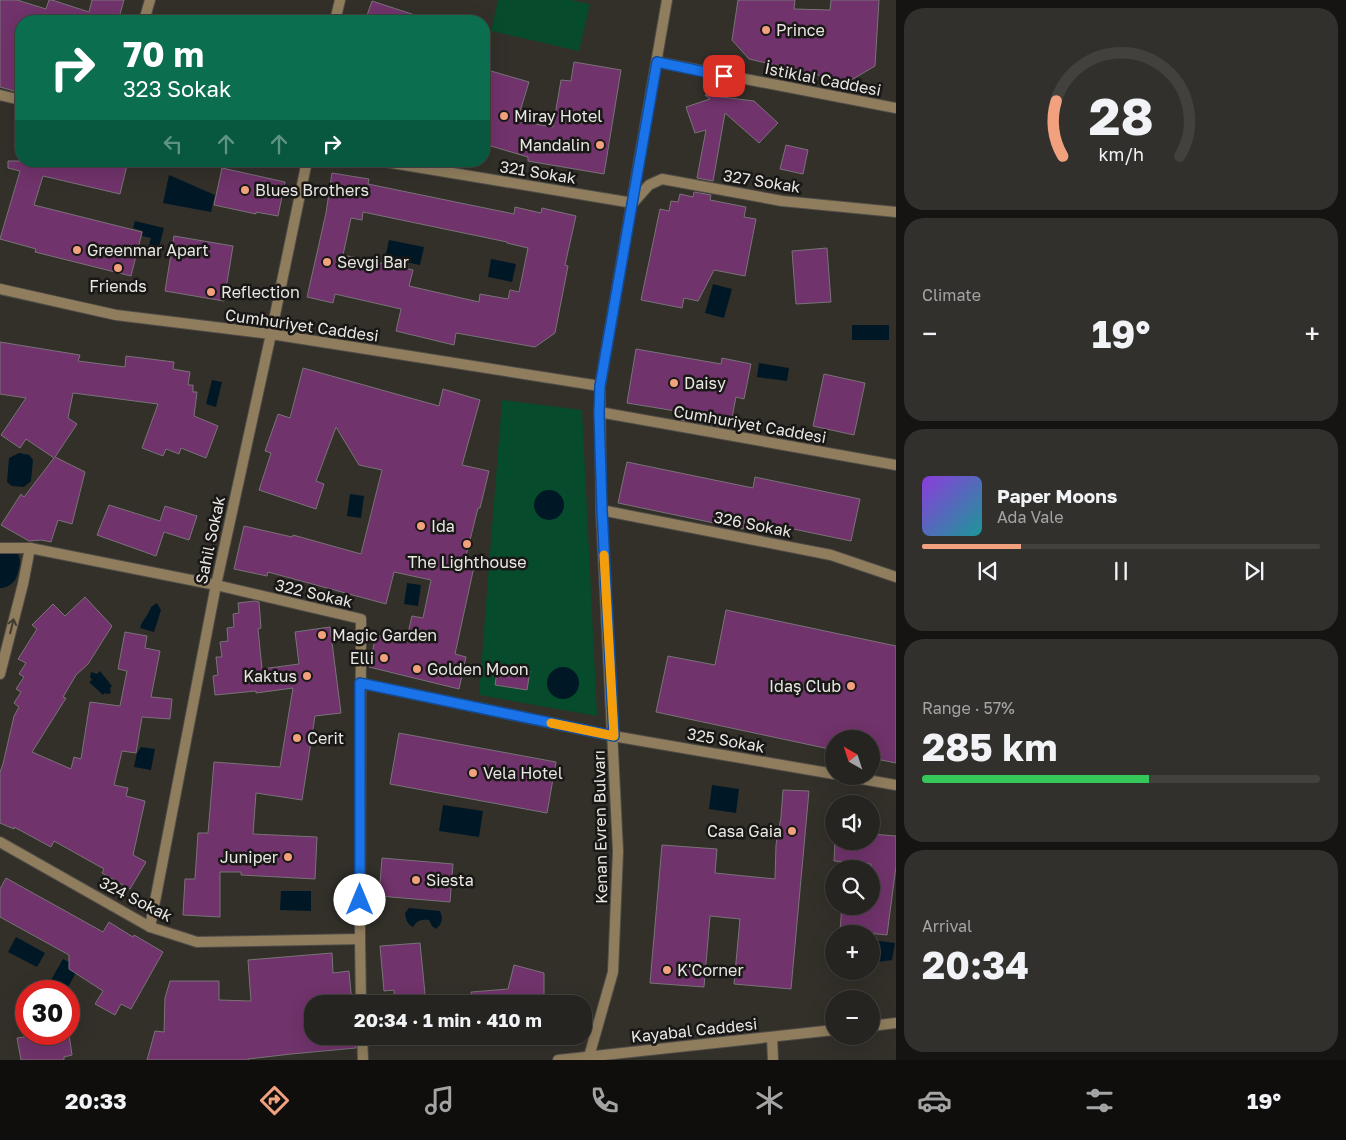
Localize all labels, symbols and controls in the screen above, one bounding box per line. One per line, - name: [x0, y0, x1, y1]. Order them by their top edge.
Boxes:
- place label: Prince: [776, 20, 825, 40]
- marker: Prince: [760, 24, 772, 36]
- text: 70 m: [123, 33, 204, 75]
- icon: right: [40, 35, 105, 100]
- pin: [703, 55, 745, 97]
- street label: İstiklal Caddesi: [763, 58, 883, 100]
- icon: arrive: [710, 62, 738, 90]
- text: 323 Sokak: [123, 75, 231, 102]
- text: 28: [1088, 84, 1154, 146]
- place label: Miray Hotel: [514, 106, 602, 126]
- marker: Miray Hotel: [498, 110, 510, 122]
- icon: left: [159, 130, 187, 158]
- icon: ahead: [212, 130, 240, 158]
- icon: ahead: [265, 130, 293, 158]
- icon: right: [318, 130, 346, 158]
- place label: Mandalin: [519, 135, 590, 155]
- marker: Mandalin: [594, 139, 606, 151]
- text: km/h: [1098, 143, 1144, 165]
- street label: 321 Sokak: [498, 156, 578, 188]
- street label: 327 Sokak: [722, 165, 802, 197]
- place label: Blues Brothers: [255, 180, 369, 200]
- marker: Blues Brothers: [239, 184, 251, 196]
- place label: Greenmar Apart: [87, 240, 209, 260]
- marker: Greenmar Apart: [71, 244, 83, 256]
- place label: Sevgi Bar: [337, 252, 409, 272]
- marker: Sevgi Bar: [321, 256, 333, 268]
- marker: Friends: [112, 262, 124, 274]
- place label: Friends: [89, 276, 147, 296]
- place label: Reflection: [221, 282, 300, 302]
- text: Climate: [922, 285, 981, 305]
- marker: Reflection: [205, 286, 217, 298]
- street label: Cumhuriyet Caddesi: [224, 304, 380, 346]
- text: 19°: [1092, 311, 1150, 356]
- text: −: [922, 317, 937, 350]
- text: +: [1305, 317, 1320, 350]
- place label: Daisy: [684, 373, 726, 393]
- marker: Daisy: [668, 377, 680, 389]
- street label: Cumhuriyet Caddesi: [672, 401, 828, 447]
- text: Paper Moons: [997, 484, 1117, 507]
- street label: Sahil Sokak: [191, 494, 229, 586]
- street label: 326 Sokak: [712, 507, 794, 541]
- text: Ada Vale: [997, 507, 1063, 527]
- place label: Ida: [431, 516, 455, 536]
- marker: Ida: [415, 520, 427, 532]
- marker: The Lighthouse: [461, 538, 473, 550]
- place label: The Lighthouse: [407, 552, 527, 572]
- icon: previous: [974, 557, 1002, 585]
- icon: pause: [1107, 557, 1135, 585]
- icon: next: [1240, 557, 1268, 585]
- street label: 322 Sokak: [273, 574, 355, 612]
- one-way arrow: [8, 619, 17, 635]
- place label: Magic Garden: [332, 625, 437, 645]
- marker: Magic Garden: [316, 629, 328, 641]
- place label: Elli: [350, 648, 374, 668]
- marker: Elli: [378, 652, 390, 664]
- place label: Golden Moon: [427, 659, 529, 679]
- marker: Golden Moon: [411, 663, 423, 675]
- place label: Kaktus: [243, 666, 297, 686]
- marker: Kaktus: [301, 670, 313, 682]
- place label: Idaş Club: [769, 676, 841, 696]
- marker: Idaş Club: [845, 680, 857, 692]
- text: Range · 57%: [922, 698, 1015, 718]
- street label: 325 Sokak: [685, 723, 767, 757]
- text: 285 km: [922, 724, 1057, 769]
- place label: Cerit: [307, 728, 344, 748]
- north arrow: [825, 730, 880, 785]
- map controls: [825, 730, 880, 1045]
- marker: Cerit: [291, 732, 303, 744]
- street label: Kenan Evren Bulvarı: [589, 750, 611, 904]
- place label: Vela Hotel: [483, 763, 563, 783]
- marker: Vela Hotel: [467, 767, 479, 779]
- button: sound: [825, 795, 880, 850]
- place label: Casa Gaia: [707, 821, 782, 841]
- marker: Casa Gaia: [786, 825, 798, 837]
- place label: Juniper: [220, 847, 278, 867]
- marker: Juniper: [282, 851, 294, 863]
- button: search: [825, 860, 880, 915]
- place label: Siesta: [426, 870, 474, 890]
- street label: 324 Sokak: [96, 872, 176, 926]
- position arrow: [333, 873, 385, 925]
- marker: Siesta: [410, 874, 422, 886]
- text: Arrival: [922, 916, 972, 936]
- button: +: [825, 925, 880, 980]
- text: 20:34: [922, 942, 1029, 987]
- place label: K'Corner: [677, 960, 744, 980]
- marker: K'Corner: [661, 964, 673, 976]
- speed limit sign: 30: [15, 980, 80, 1045]
- button: −: [825, 990, 880, 1045]
- text: 20:34 · 1 min · 410 m: [354, 1008, 542, 1031]
- street label: Kayabal Caddesi: [630, 1013, 758, 1047]
- icon: directions: [257, 1083, 292, 1118]
- icon: music: [422, 1083, 457, 1118]
- icon: phone: [587, 1083, 622, 1118]
- icon: climate: [752, 1083, 787, 1118]
- icon: car: [917, 1083, 952, 1118]
- icon: filters: [1082, 1083, 1117, 1118]
- text: 20:33: [65, 1087, 127, 1114]
- text: 19°: [1247, 1087, 1281, 1114]

